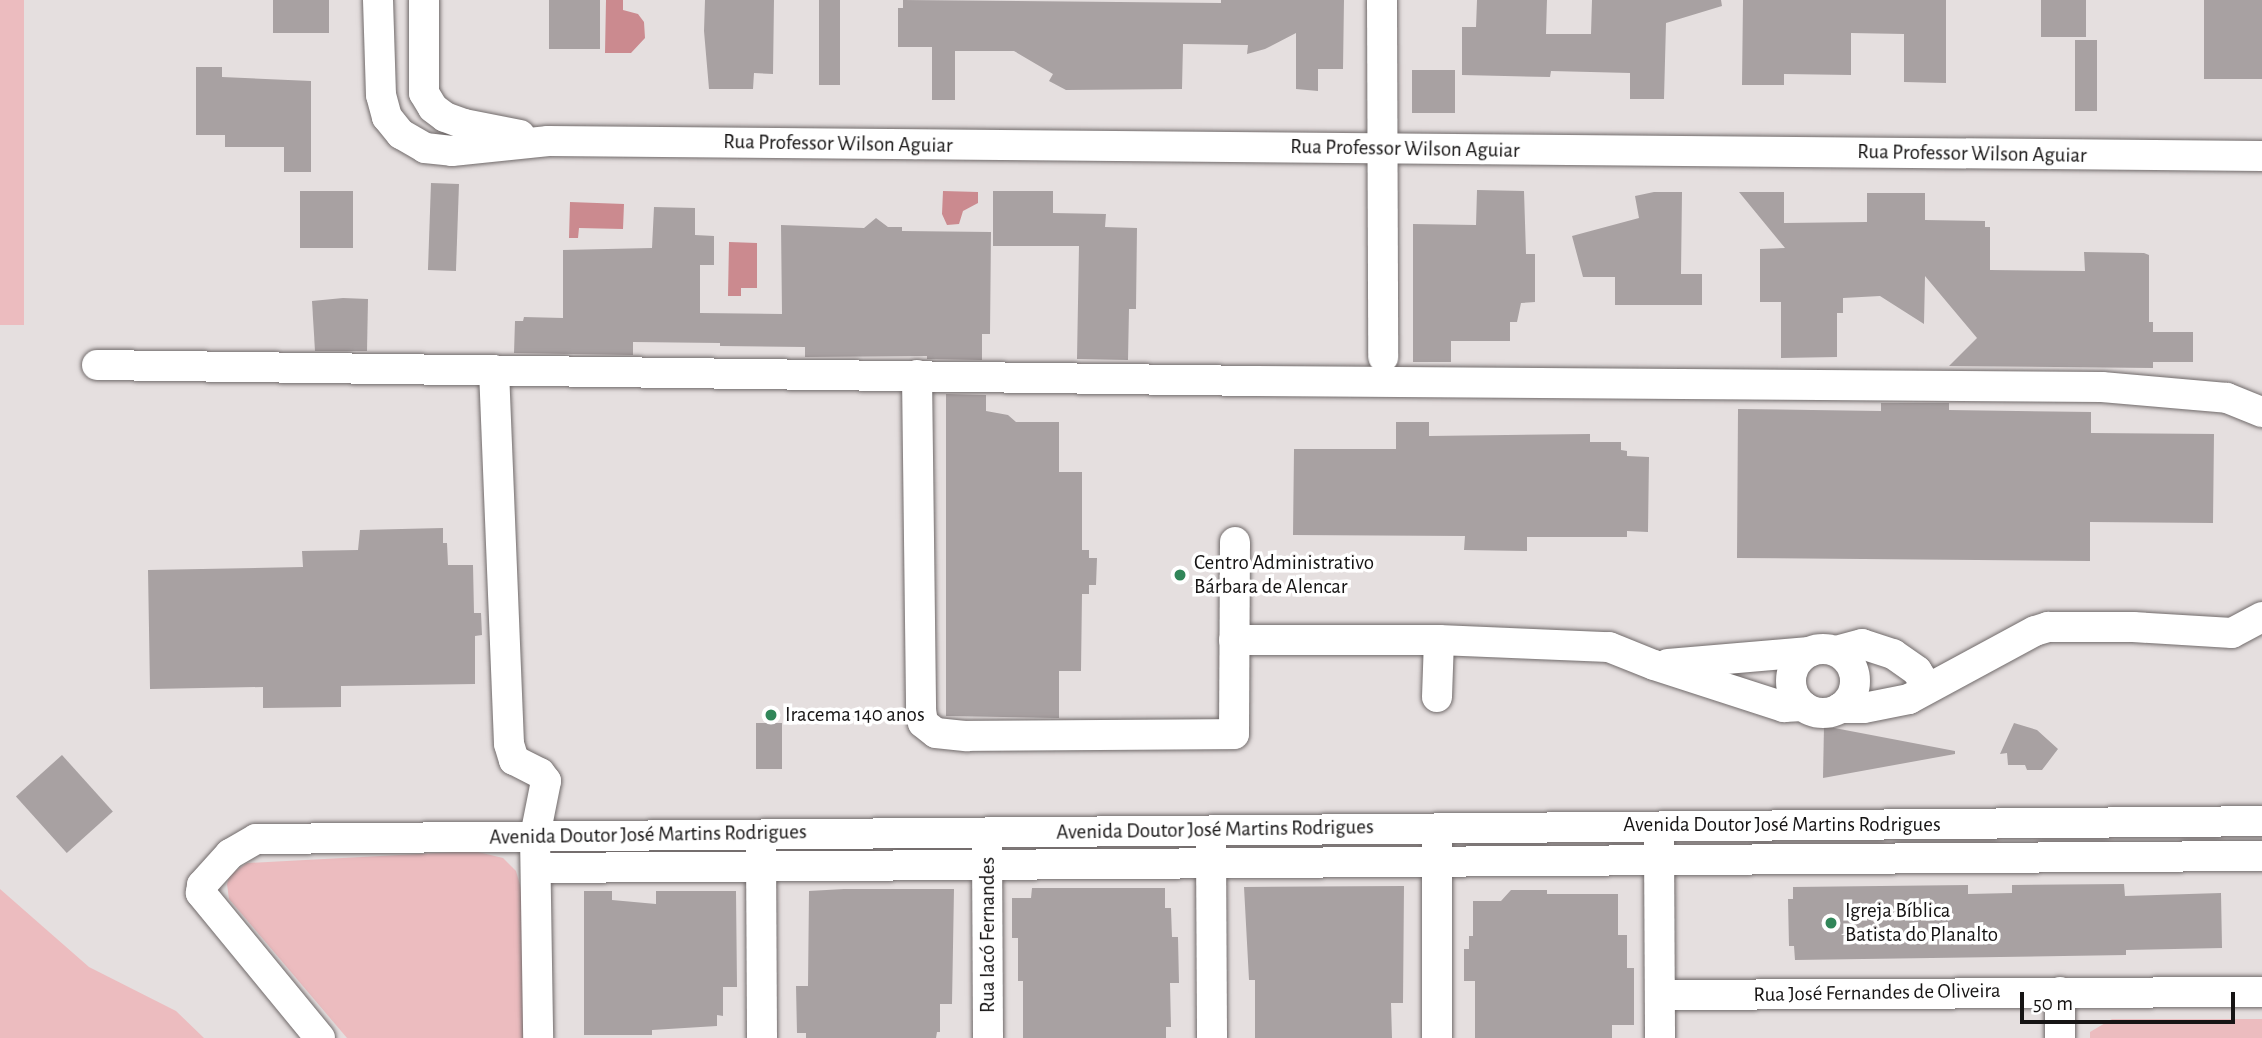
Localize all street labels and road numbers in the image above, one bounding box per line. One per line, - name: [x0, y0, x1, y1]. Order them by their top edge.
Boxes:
- street label: Rua Professor Wilson Aguiar: [723, 129, 953, 159]
- street label: Rua Professor Wilson Aguiar: [1290, 134, 1520, 164]
- street label: Rua Professor Wilson Aguiar: [1857, 139, 2087, 169]
- street label: Avenida Doutor José Martins Rodrigues: [1623, 812, 1941, 838]
- street label: Avenida Doutor José Martins Rodrigues: [1056, 815, 1374, 845]
- street label: Avenida Doutor José Martins Rodrigues: [489, 820, 807, 850]
- street label: Rua Iacó Fernandes: [975, 857, 1001, 1013]
- street label: Rua José Fernandes de Oliveira: [1753, 978, 2001, 1008]

